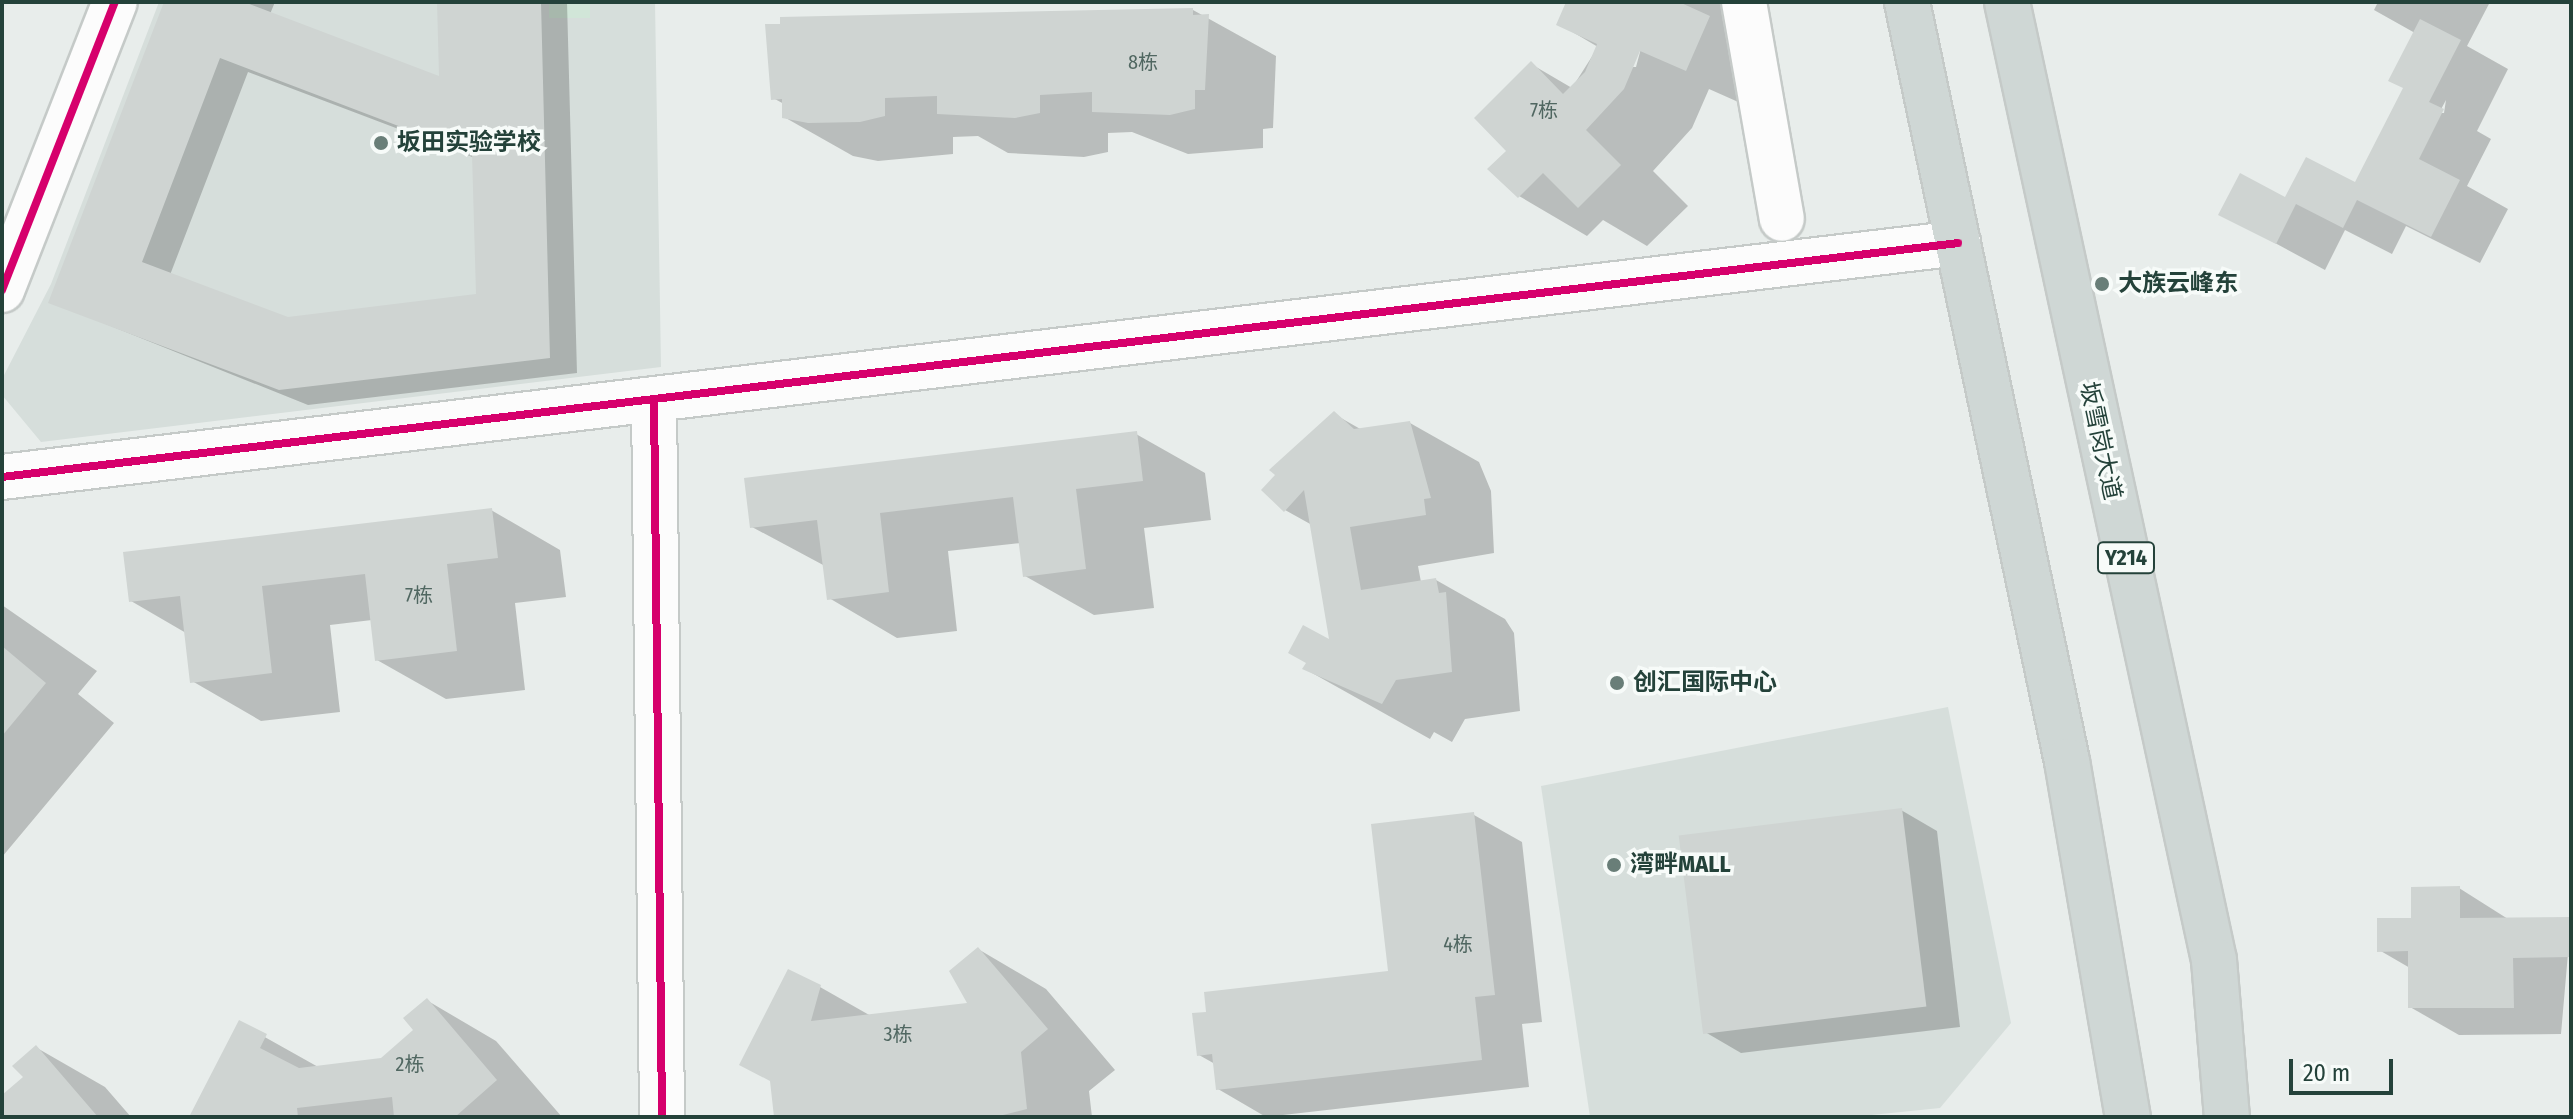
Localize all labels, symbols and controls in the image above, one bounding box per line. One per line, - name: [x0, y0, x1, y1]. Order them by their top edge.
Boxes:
- house number: 8栋: [1128, 50, 1158, 74]
- house number: 7栋: [1530, 98, 1558, 122]
- place label: 坂田实验学校: [397, 129, 541, 157]
- marker: 坂田实验学校: [372, 134, 390, 152]
- place label: 大族云峰东: [2118, 270, 2238, 298]
- marker: 大族云峰东: [2093, 275, 2111, 293]
- street label: 坂雪岗大道: [2073, 379, 2127, 503]
- road number: Y214: [2096, 540, 2156, 576]
- house number: 7栋: [405, 583, 433, 607]
- place label: 创汇国际中心: [1633, 669, 1777, 697]
- marker: 创汇国际中心: [1608, 674, 1626, 692]
- place label: 湾畔MALL: [1630, 851, 1731, 879]
- marker: 湾畔MALL: [1605, 856, 1623, 874]
- house number: 4栋: [1443, 932, 1473, 956]
- house number: 3栋: [883, 1022, 913, 1046]
- scale bar: [2293, 1043, 2397, 1093]
- house number: 2栋: [396, 1052, 424, 1076]
- text: 20 m: [2303, 1059, 2350, 1087]

